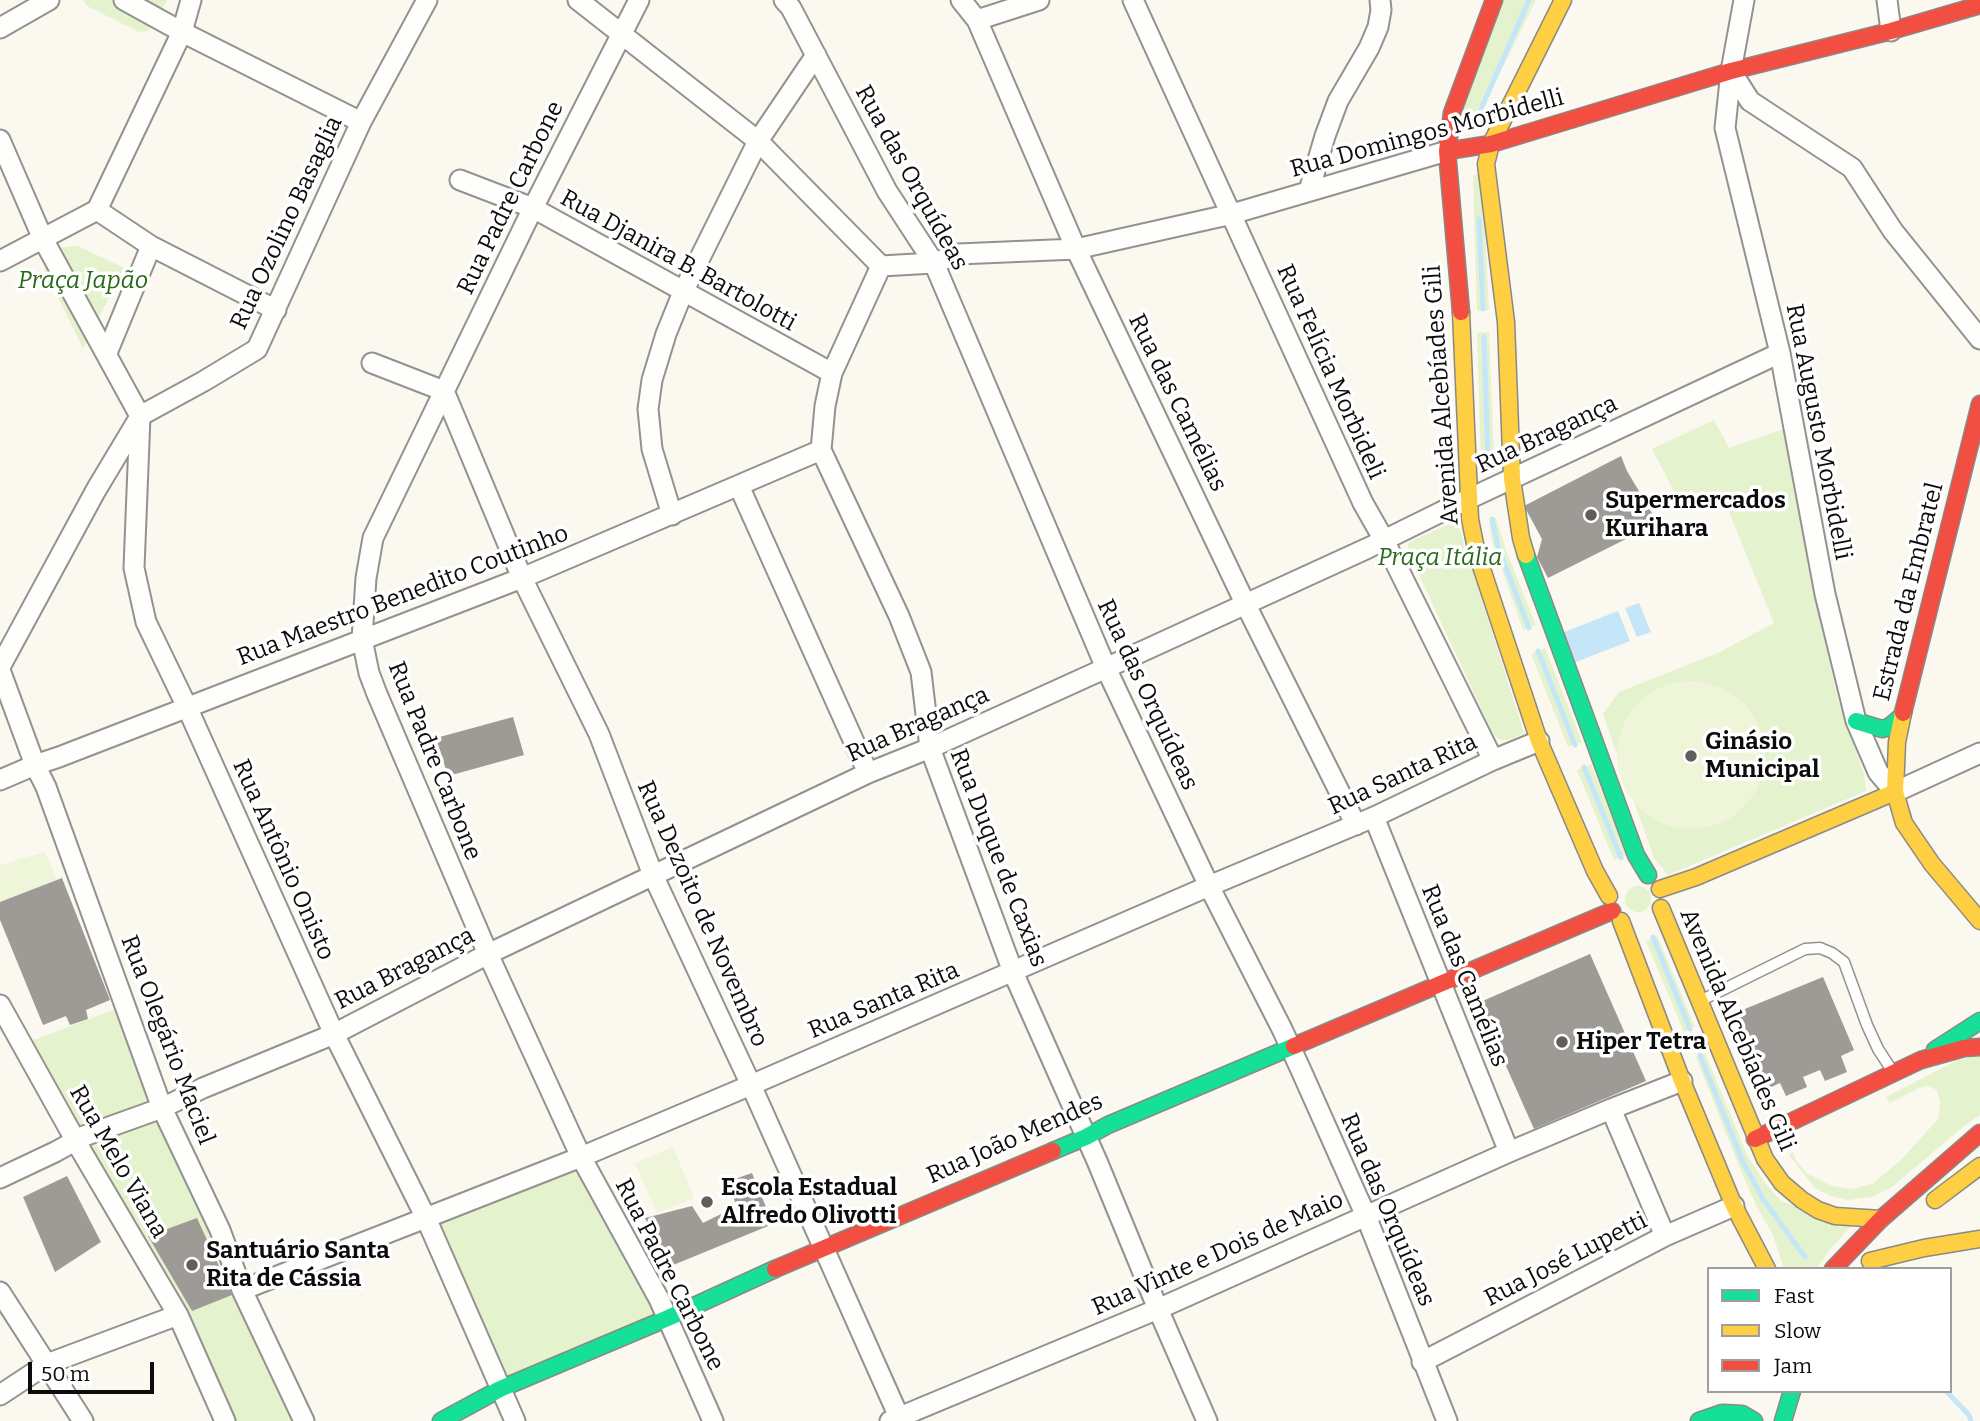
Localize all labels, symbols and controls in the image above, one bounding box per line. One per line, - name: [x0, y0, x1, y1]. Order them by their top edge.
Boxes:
- street label: Rua das Orquídeas: [848, 81, 974, 275]
- street label: Rua Domingos Morbidelli: [1287, 84, 1567, 184]
- street label: Rua Padre Carbone: [452, 97, 570, 299]
- street label: Rua Ozolino Basaglia: [225, 112, 349, 334]
- street label: Rua Djanira B. Bartolotti: [555, 184, 801, 338]
- street label: Rua Felícia Morbideli: [1270, 260, 1390, 484]
- street label: Avenida Alcebíades Gili: [1419, 264, 1465, 526]
- park label: Praça Japão: [18, 267, 148, 295]
- street label: Rua Augusto Morbidelli: [1779, 301, 1857, 563]
- street label: Rua das Camélias: [1122, 309, 1232, 497]
- street label: Rua Bragança: [1472, 390, 1622, 480]
- street label: Estrada da Embratel: [1868, 480, 1950, 704]
- place label: Supermercados Kurihara: [1605, 487, 1786, 543]
- marker: Supermercados Kurihara: [1583, 507, 1599, 523]
- street label: Rua Maestro Benedito Coutinho: [233, 519, 573, 673]
- park label: Praça Itália: [1378, 544, 1502, 572]
- street label: Rua das Orquídeas: [1090, 595, 1204, 795]
- street label: Rua Padre Carbone: [381, 658, 487, 864]
- street label: Rua Bragança: [842, 681, 994, 769]
- street label: Rua Santa Rita: [1324, 728, 1482, 822]
- place label: Ginásio Municipal: [1705, 728, 1819, 784]
- street label: Rua Duque de Caxias: [943, 745, 1053, 971]
- marker: Ginásio Municipal: [1683, 748, 1699, 764]
- street label: Rua Antônio Onisto: [226, 755, 340, 965]
- street label: Rua Dezoito de Novembro: [630, 777, 774, 1051]
- street label: Rua das Camélias: [1414, 881, 1514, 1071]
- street label: Avenida Alcebíades Gili: [1673, 905, 1801, 1155]
- street label: Rua Bragança: [330, 922, 480, 1016]
- street label: Rua Olegário Maciel: [114, 931, 220, 1149]
- street label: Rua Santa Rita: [804, 956, 964, 1046]
- place label: Hiper Tetra: [1576, 1028, 1706, 1056]
- marker: Hiper Tetra: [1554, 1034, 1570, 1050]
- street label: Rua Melo Viana: [63, 1080, 173, 1244]
- street label: Rua João Mendes: [923, 1087, 1107, 1191]
- street label: Rua das Orquídeas: [1333, 1109, 1441, 1311]
- street label: Rua Padre Carbone: [608, 1174, 730, 1376]
- place label: Escola Estadual Alfredo Olivotti: [721, 1174, 897, 1230]
- street label: Rua Vinte e Dois de Maio: [1088, 1186, 1348, 1322]
- marker: Escola Estadual Alfredo Olivotti: [699, 1194, 715, 1210]
- street label: Rua José Lupetti: [1480, 1207, 1652, 1313]
- place label: Santuário Santa Rita de Cássia: [206, 1237, 390, 1293]
- marker: Santuário Santa Rita de Cássia: [184, 1257, 200, 1273]
- legend: [1707, 1267, 1952, 1393]
- text: Fast: [1774, 1283, 1814, 1309]
- text: Slow: [1774, 1318, 1821, 1344]
- scale bar: [32, 1348, 158, 1392]
- text: Jam: [1774, 1353, 1812, 1379]
- text: 50 m: [41, 1361, 90, 1387]

